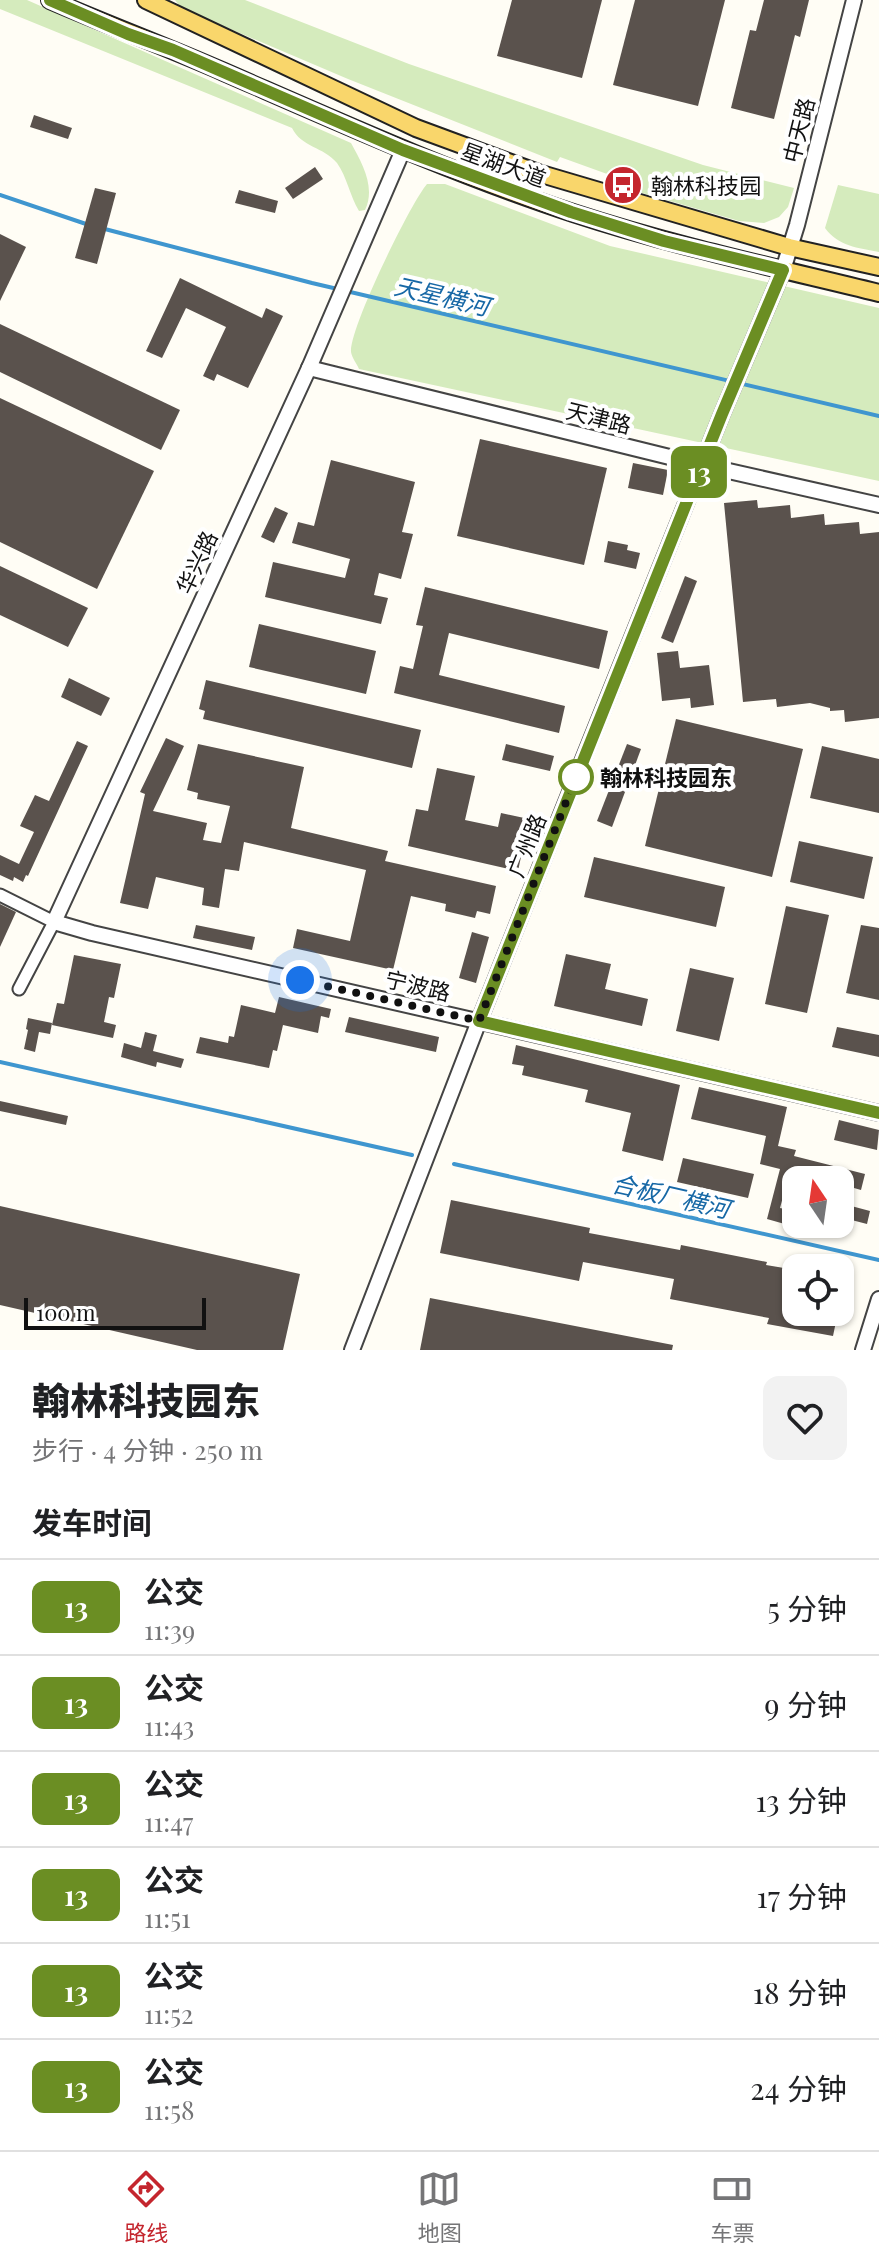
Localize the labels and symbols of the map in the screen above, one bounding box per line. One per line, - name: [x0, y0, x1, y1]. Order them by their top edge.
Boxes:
- street label: 中天路: [775, 94, 821, 166]
- street label: 星湖大道: [458, 135, 550, 193]
- bus stop icon: 翰林科技园: [602, 164, 644, 206]
- place label: 翰林科技园: [651, 170, 761, 200]
- water label: 天星横河: [392, 269, 496, 322]
- street label: 天津路: [563, 394, 635, 440]
- line badge: 13: [663, 446, 735, 498]
- street label: 华兴路: [168, 526, 224, 598]
- marker: 翰林科技园东: [559, 760, 593, 794]
- place label: 翰林科技园东: [600, 762, 732, 792]
- street label: 广州路: [500, 809, 552, 881]
- your location: [280, 960, 320, 1000]
- street label: 宁波路: [382, 963, 454, 1007]
- water label: 合板厂横河: [609, 1166, 737, 1225]
- north arrow: [782, 1166, 854, 1238]
- scale bar: [24, 1294, 206, 1330]

